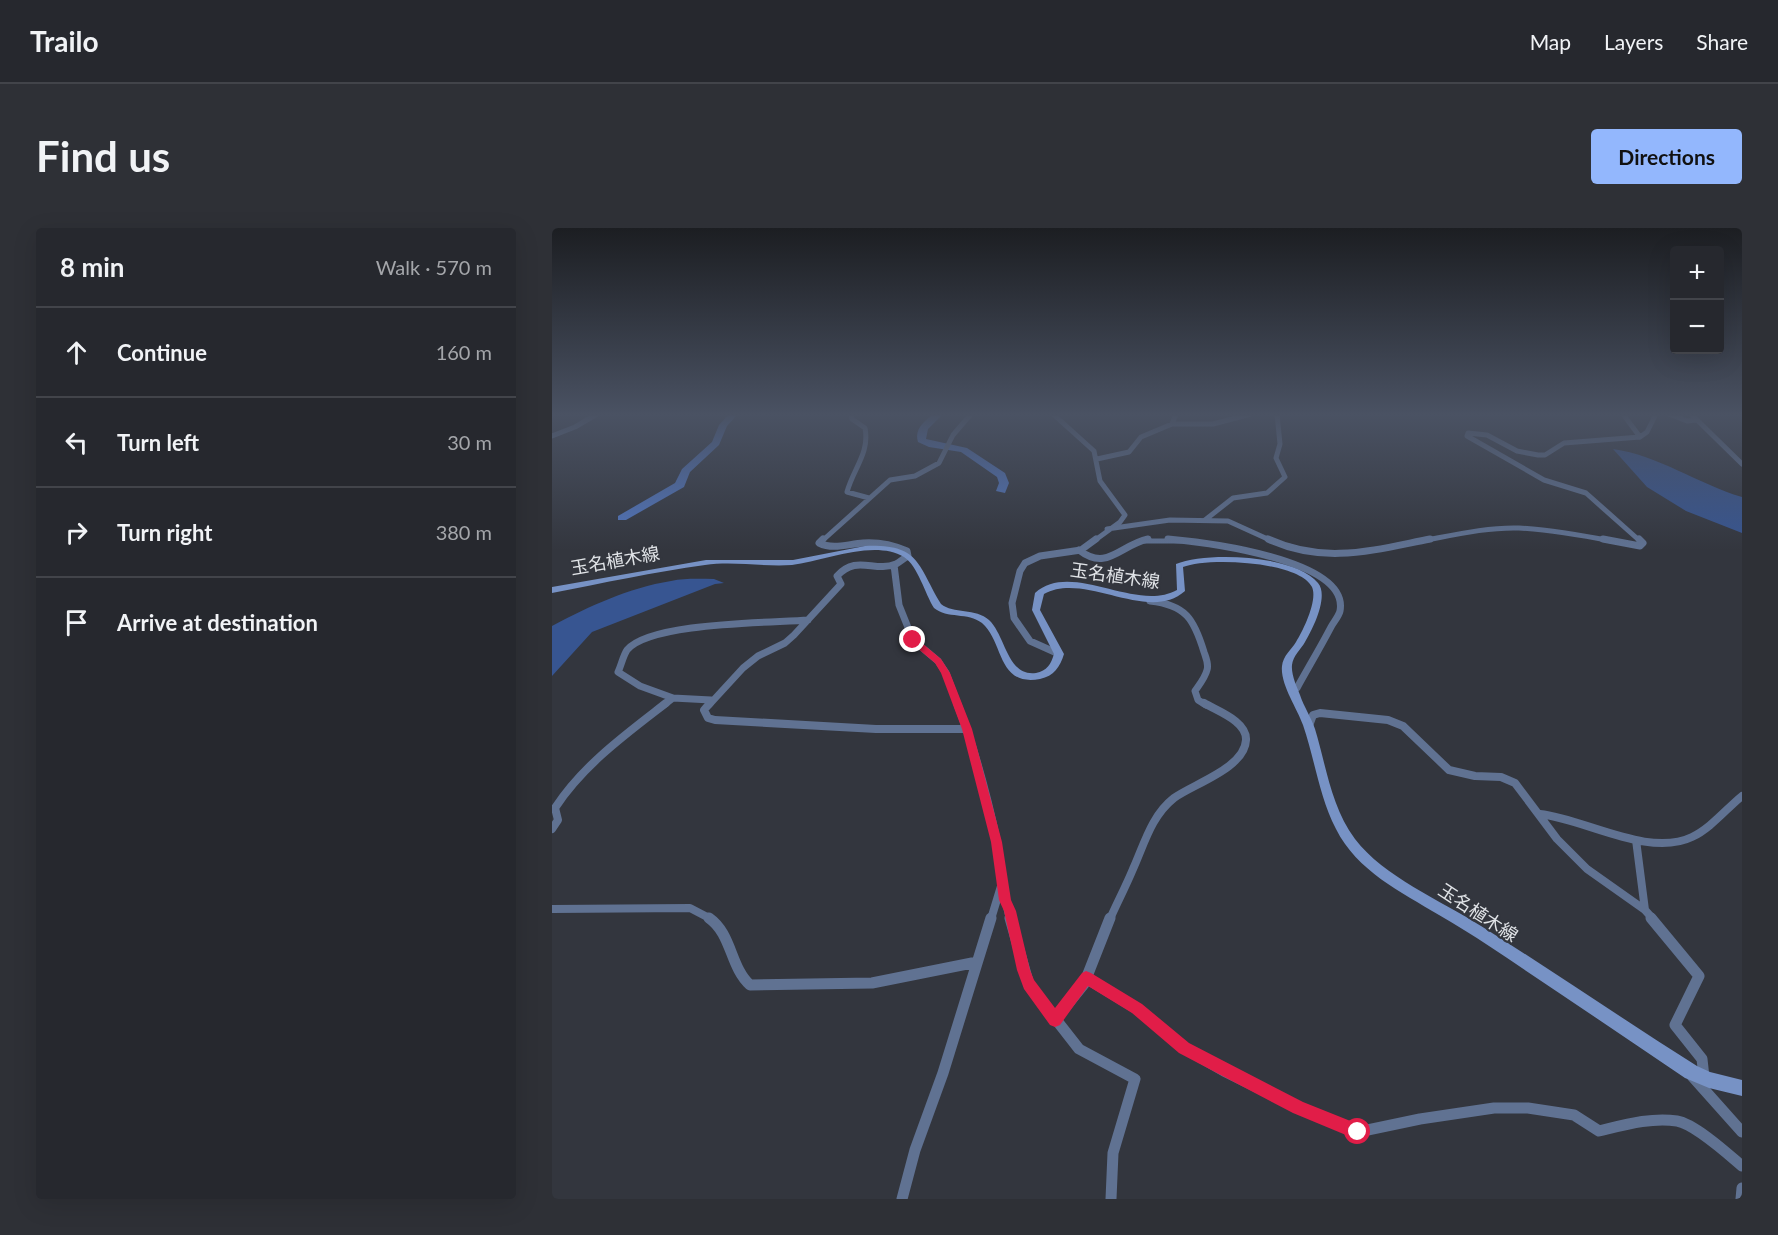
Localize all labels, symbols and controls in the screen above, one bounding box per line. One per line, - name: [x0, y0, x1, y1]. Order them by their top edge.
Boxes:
- text: Trailo: [30, 24, 99, 58]
- text: Map: [1530, 29, 1571, 54]
- text: Layers: [1604, 29, 1663, 54]
- text: Share: [1696, 29, 1748, 54]
- button: Directions: [1591, 129, 1742, 184]
- text: Find us: [36, 131, 170, 181]
- map controls: [1670, 246, 1724, 354]
- button: +: [1670, 246, 1724, 300]
- text: 8 min: [60, 251, 124, 283]
- text: Walk · 570 m: [376, 255, 492, 279]
- button: −: [1670, 300, 1724, 354]
- icon: ahead: [60, 336, 93, 369]
- text: Continue: [117, 339, 207, 366]
- text: 160 m: [436, 340, 492, 364]
- icon: left: [60, 426, 93, 459]
- text: Turn left: [117, 429, 199, 456]
- text: 30 m: [447, 430, 492, 454]
- icon: right: [60, 516, 93, 549]
- text: Turn right: [117, 519, 212, 546]
- text: 380 m: [436, 520, 492, 544]
- street label: 玉名植木線: [569, 541, 661, 579]
- street label: 玉名植木線: [1069, 558, 1161, 592]
- icon: arrive: [60, 606, 93, 639]
- text: Arrive at destination: [117, 609, 318, 636]
- route end: [899, 626, 925, 652]
- street label: 玉名植木線: [1435, 878, 1522, 946]
- route start: [1344, 1118, 1370, 1144]

